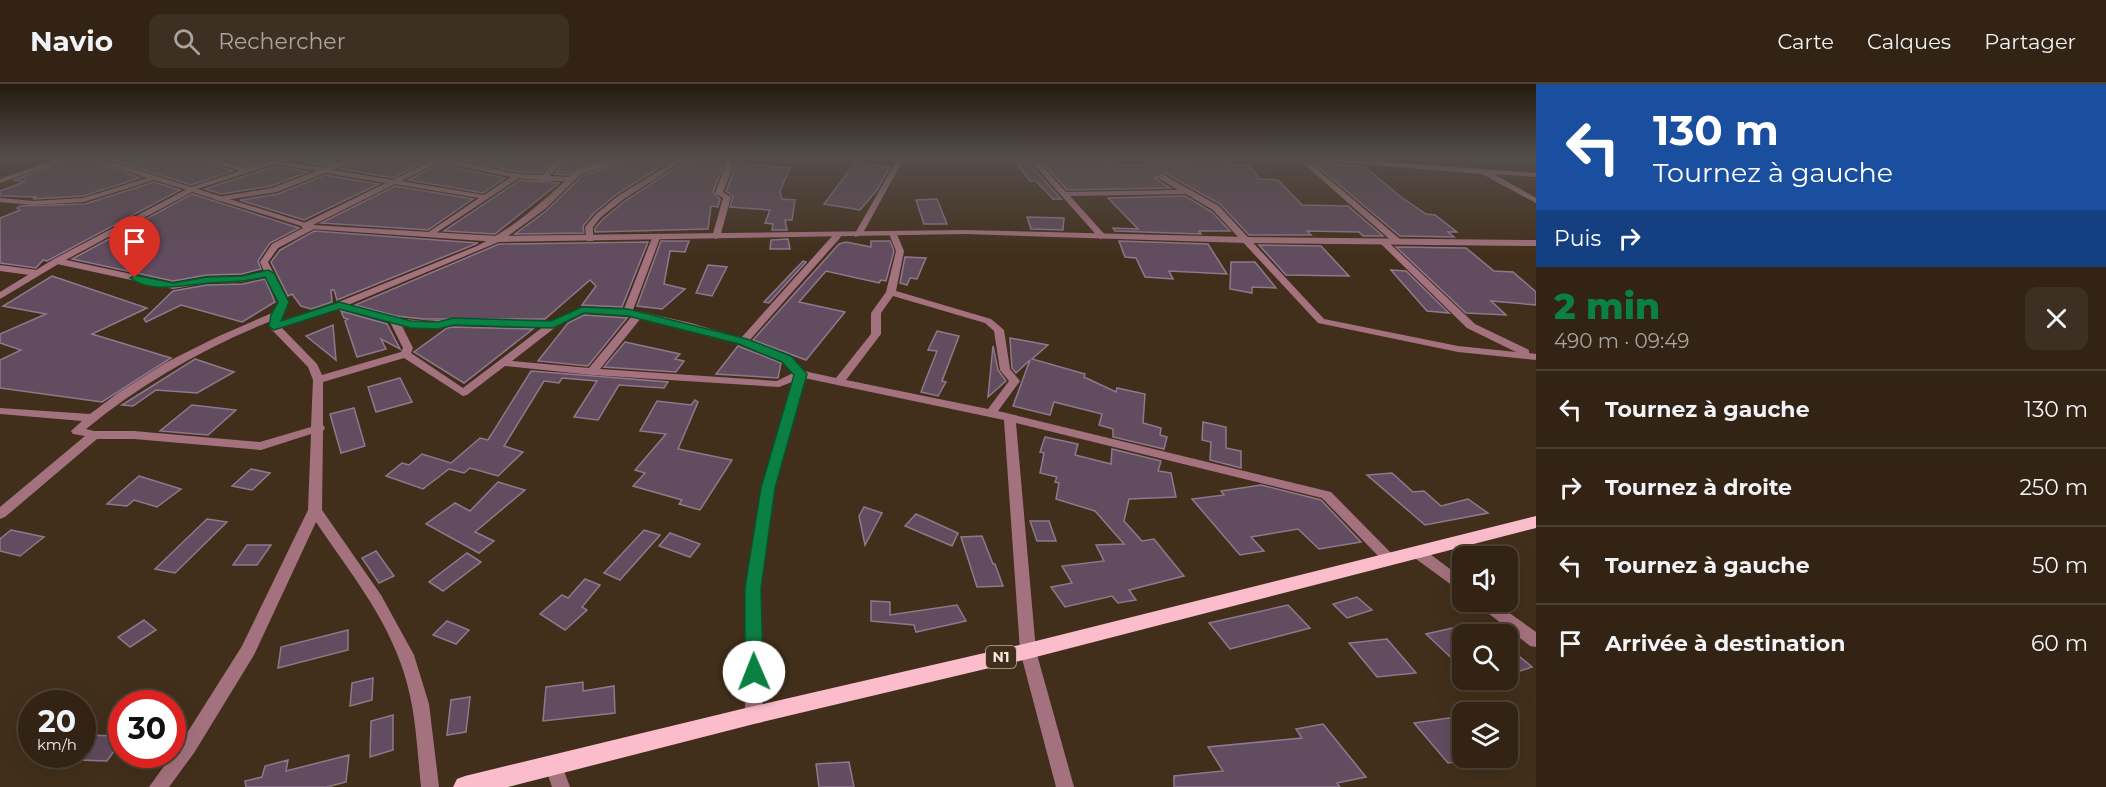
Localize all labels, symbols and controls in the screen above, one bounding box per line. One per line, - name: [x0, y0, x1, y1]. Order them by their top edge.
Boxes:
- search box: [149, 14, 569, 68]
- text: Navio: [30, 24, 113, 58]
- icon: search: [170, 25, 203, 58]
- text: Rechercher: [218, 28, 345, 55]
- text: Carte: [1777, 29, 1834, 54]
- text: Calques: [1867, 29, 1951, 54]
- text: Partager: [1984, 29, 2076, 54]
- text: 130 m: [1653, 104, 1779, 156]
- icon: left: [1554, 108, 1632, 186]
- text: Tournez à gauche: [1653, 156, 1893, 189]
- pin: [109, 216, 160, 278]
- icon: right: [1613, 222, 1646, 255]
- icon: arrive: [118, 225, 151, 258]
- text: Puis: [1554, 225, 1601, 252]
- text: 2 min: [1554, 284, 1660, 328]
- button: close: [2025, 287, 2088, 350]
- text: 490 m · 09:49: [1554, 329, 1689, 353]
- icon: left: [1554, 393, 1587, 426]
- text: Tournez à gauche: [1605, 396, 1810, 423]
- text: 130 m: [2024, 396, 2088, 423]
- icon: right: [1554, 471, 1587, 504]
- text: Tournez à droite: [1605, 474, 1792, 501]
- text: 250 m: [2019, 474, 2088, 501]
- map controls: [1452, 546, 1518, 768]
- button: sound: [1452, 546, 1518, 612]
- icon: left: [1554, 549, 1587, 582]
- text: Tournez à gauche: [1605, 552, 1810, 579]
- text: 50 m: [2032, 552, 2088, 579]
- button: search: [1452, 624, 1518, 690]
- icon: arrive: [1554, 627, 1587, 660]
- text: Arrivée à destination: [1605, 630, 1845, 657]
- text: 60 m: [2031, 630, 2088, 657]
- position arrow: [722, 640, 786, 704]
- road number: N1: [986, 646, 1016, 668]
- speed limit sign: 30: [108, 690, 186, 768]
- button: layers: [1452, 702, 1518, 768]
- text: 20: [38, 703, 76, 740]
- text: km/h: [37, 735, 77, 754]

